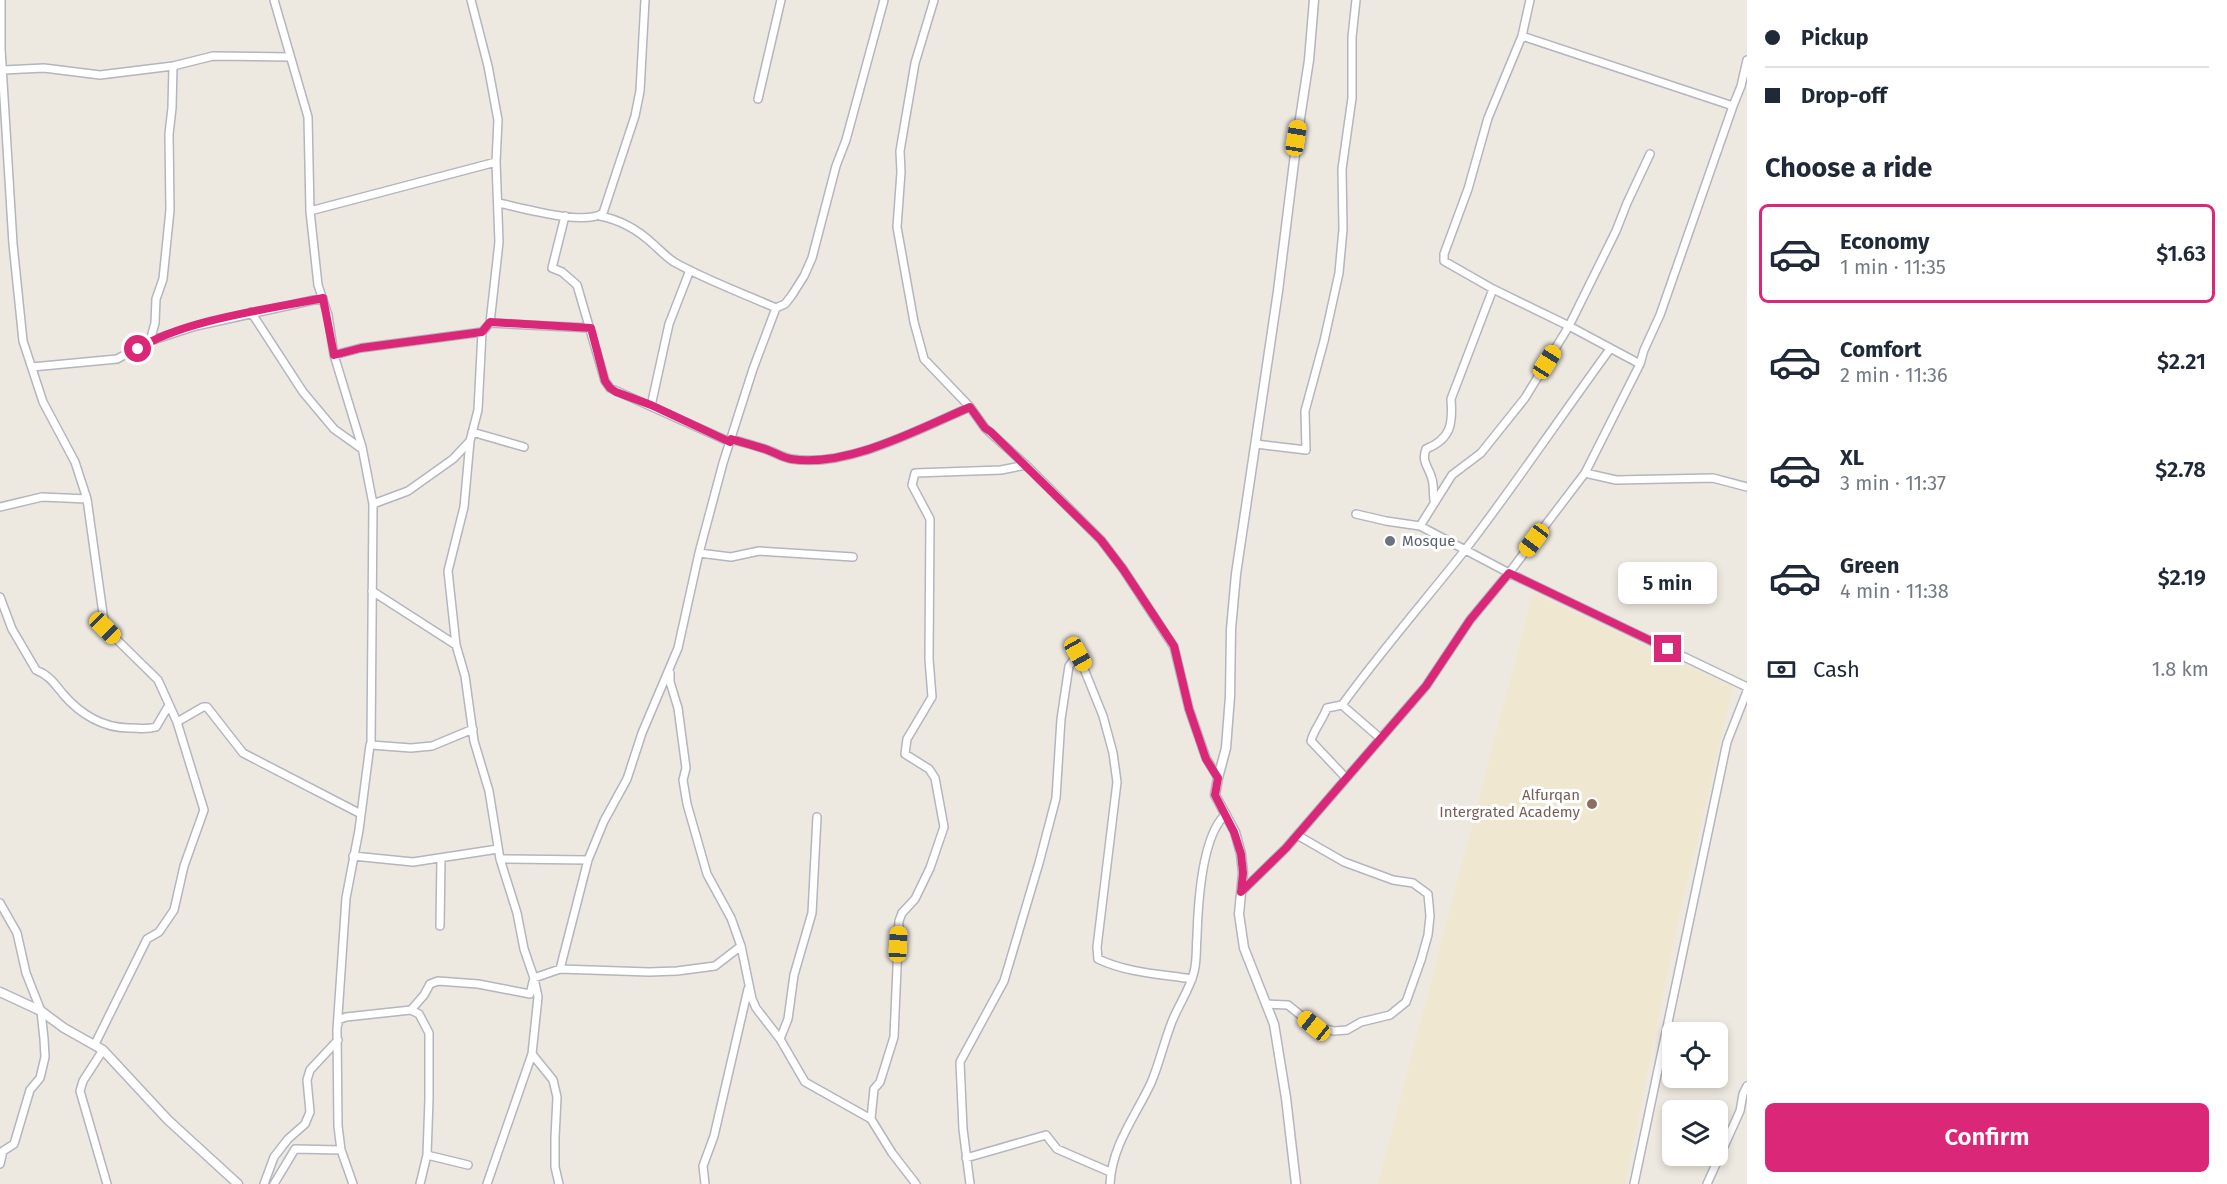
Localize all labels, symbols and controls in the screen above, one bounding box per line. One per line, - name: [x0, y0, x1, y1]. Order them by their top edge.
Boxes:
- text: Pickup: [1801, 24, 1869, 51]
- text: Drop-off: [1801, 82, 1887, 109]
- car: [1284, 119, 1308, 157]
- text: Choose a ride: [1765, 152, 1932, 184]
- icon: car: [1768, 227, 1822, 281]
- text: Economy: [1840, 228, 1929, 255]
- text: $1.63: [2156, 240, 2206, 267]
- text: 1 min · 11:35: [1840, 255, 1946, 279]
- route start: [124, 335, 151, 362]
- icon: car: [1768, 335, 1822, 389]
- text: Comfort: [1840, 336, 1921, 363]
- car: [1530, 342, 1564, 382]
- text: $2.21: [2157, 348, 2206, 375]
- text: 2 min · 11:36: [1840, 363, 1948, 387]
- icon: car: [1768, 443, 1822, 497]
- text: XL: [1840, 444, 1864, 471]
- text: $2.78: [2155, 456, 2206, 483]
- text: 3 min · 11:37: [1840, 471, 1946, 495]
- car: [1516, 520, 1552, 560]
- place label: Mosque: [1402, 532, 1455, 550]
- marker: Mosque: [1383, 534, 1397, 548]
- icon: car: [1768, 551, 1822, 605]
- text: Green: [1840, 552, 1899, 579]
- callout: 5 min: [1618, 562, 1718, 604]
- text: $2.19: [2158, 564, 2206, 591]
- text: 5 min: [1643, 571, 1692, 595]
- text: 4 min · 11:38: [1840, 579, 1949, 603]
- car: [86, 609, 124, 647]
- car: [1061, 634, 1095, 674]
- route end: [1654, 635, 1681, 662]
- icon: cash: [1765, 653, 1798, 686]
- text: Cash: [1813, 656, 1860, 683]
- text: 1.8 km: [2152, 657, 2209, 681]
- place label: Alfurqan Intergrated Academy: [1439, 786, 1581, 821]
- marker: Alfurqan Intergrated Academy: [1585, 797, 1599, 811]
- car: [888, 926, 908, 962]
- car: [1294, 1008, 1334, 1044]
- map controls: [1662, 1022, 1728, 1166]
- button: locate: [1662, 1022, 1728, 1088]
- button: layers: [1662, 1100, 1728, 1166]
- button: Confirm: [1765, 1103, 2209, 1172]

